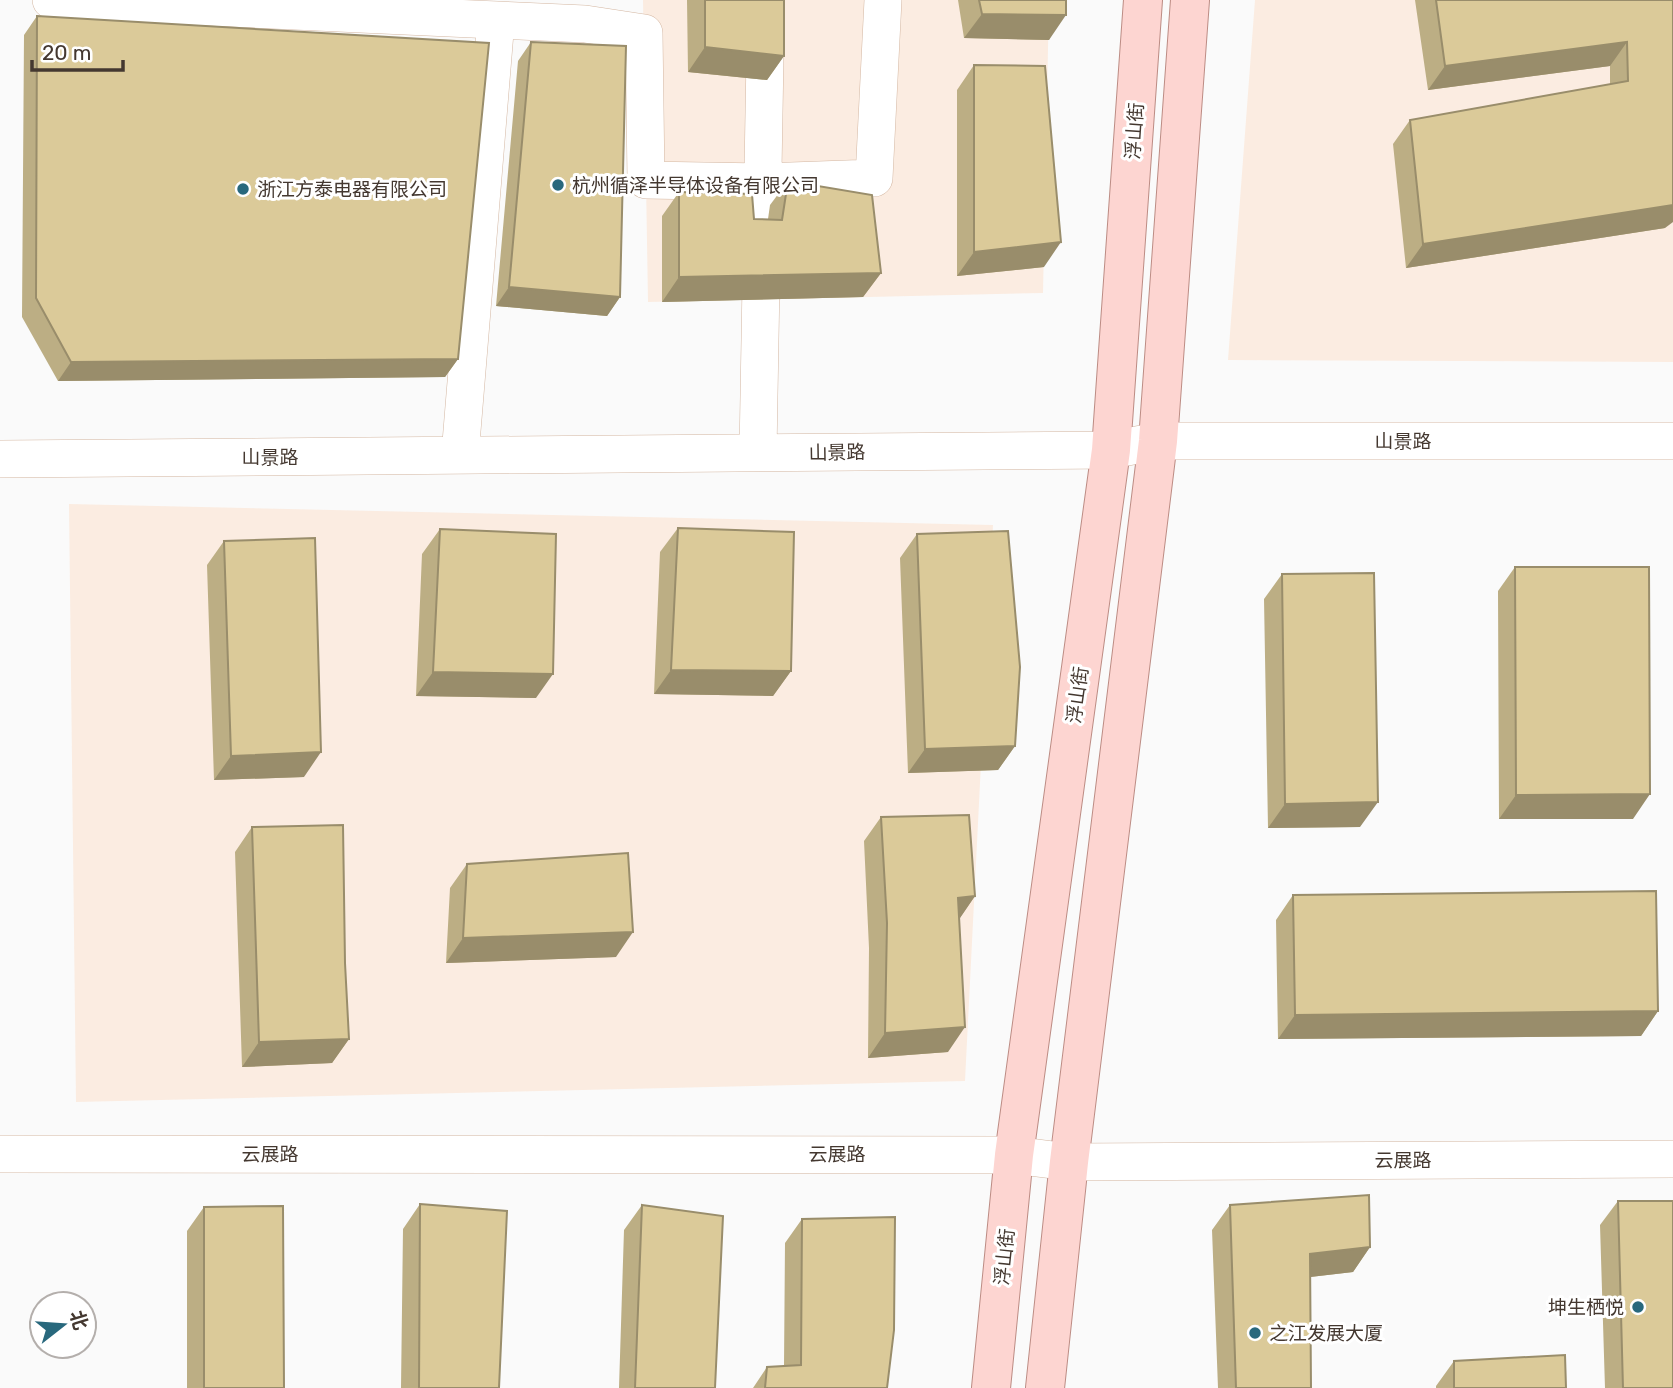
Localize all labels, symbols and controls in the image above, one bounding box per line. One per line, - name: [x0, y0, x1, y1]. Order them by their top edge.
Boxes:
- scale bar: [32, 28, 122, 72]
- text: 20 m: [42, 40, 91, 65]
- street label: 浮山街: [1121, 102, 1148, 160]
- place label: 杭州循泽半导体设备有限公司: [572, 174, 819, 197]
- marker: 杭州循泽半导体设备有限公司: [550, 177, 566, 193]
- place label: 浙江方泰电器有限公司: [257, 178, 447, 201]
- marker: 浙江方泰电器有限公司: [235, 181, 251, 197]
- street label: 山景路: [1374, 430, 1432, 453]
- street label: 山景路: [808, 441, 866, 464]
- street label: 山景路: [241, 446, 299, 469]
- street label: 浮山街: [1062, 665, 1093, 725]
- street label: 云展路: [241, 1143, 299, 1166]
- street label: 云展路: [808, 1143, 866, 1166]
- street label: 云展路: [1374, 1149, 1432, 1172]
- street label: 浮山街: [990, 1227, 1019, 1287]
- north arrow: [28, 1290, 98, 1360]
- place label: 坤生栖悦: [1548, 1296, 1624, 1319]
- marker: 坤生栖悦: [1630, 1299, 1646, 1315]
- text: 北: [65, 1308, 93, 1333]
- place label: 之江发展大厦: [1269, 1322, 1383, 1345]
- marker: 之江发展大厦: [1247, 1325, 1263, 1341]

